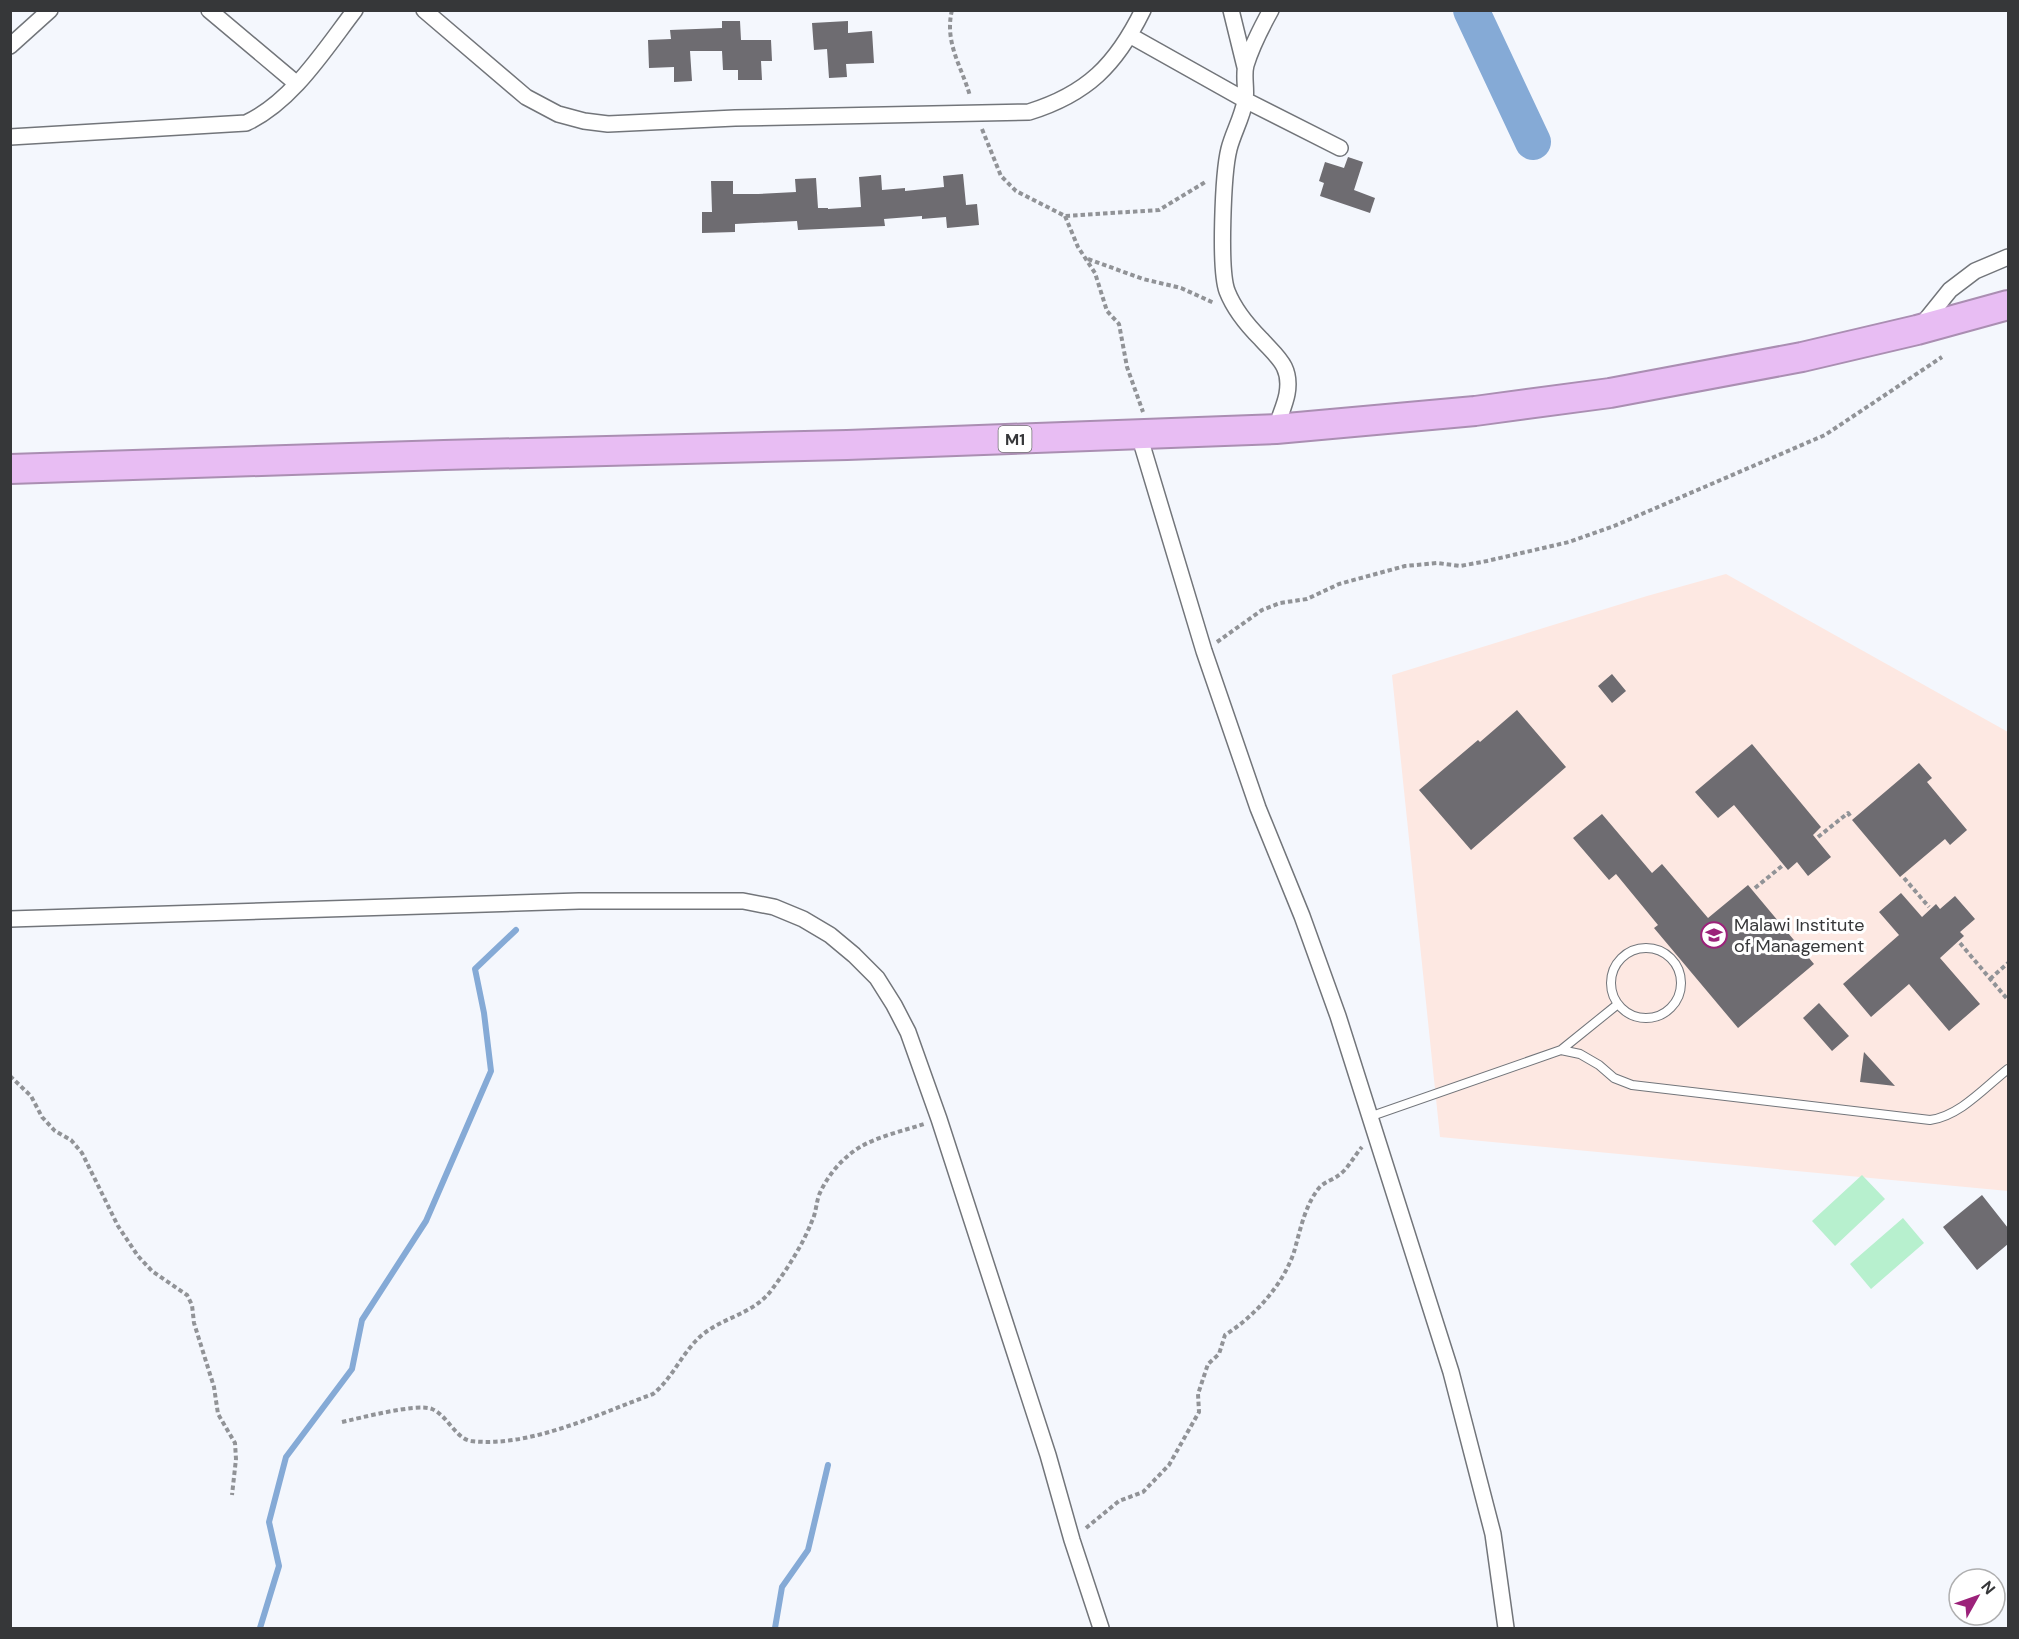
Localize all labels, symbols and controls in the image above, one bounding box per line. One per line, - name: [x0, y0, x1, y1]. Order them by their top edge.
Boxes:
- road number: M1: [998, 426, 1032, 452]
- place label: Malawi Institute of Management: [1734, 913, 1864, 958]
- school or university icon: Malawi Institute of Management: [1699, 920, 1729, 950]
- north arrow: [1947, 1567, 2007, 1627]
- text: N: [1976, 1576, 2000, 1599]

